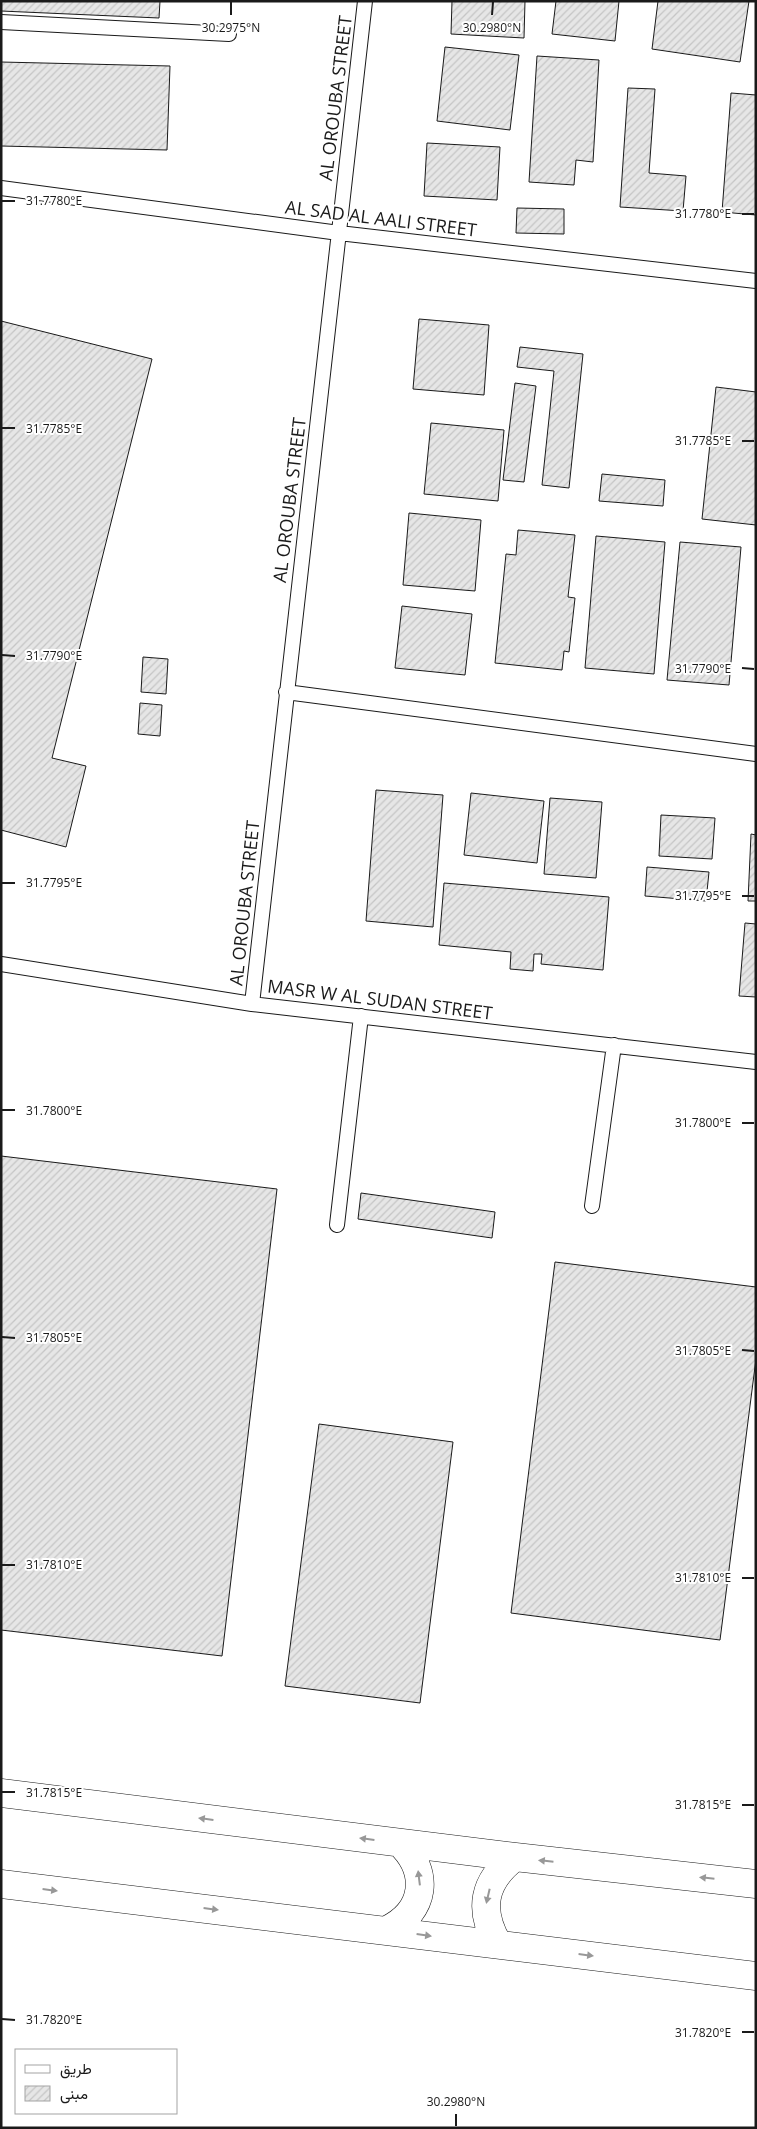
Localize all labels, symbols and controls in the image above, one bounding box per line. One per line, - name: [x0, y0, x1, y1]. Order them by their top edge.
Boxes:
- street label: AL OROUBA STREET: [313, 14, 357, 182]
- text: 30.2975°N: [202, 19, 260, 36]
- text: 30.2980°N: [463, 19, 521, 36]
- text: 31.7780°E: [26, 192, 82, 209]
- street label: AL SAD AL AALI STREET: [284, 194, 478, 242]
- text: 31.7780°E: [675, 205, 731, 222]
- street label: AL OROUBA STREET: [267, 416, 311, 584]
- text: 31.7785°E: [26, 420, 82, 437]
- text: 31.7785°E: [675, 432, 731, 449]
- text: 31.7790°E: [26, 647, 82, 664]
- text: 31.7790°E: [675, 660, 731, 677]
- street label: AL OROUBA STREET: [223, 819, 265, 987]
- text: 31.7795°E: [26, 874, 82, 891]
- text: 31.7795°E: [675, 887, 731, 904]
- street label: MASR W AL SUDAN STREET: [266, 973, 494, 1025]
- text: 31.7800°E: [26, 1102, 82, 1119]
- text: 31.7800°E: [675, 1114, 731, 1131]
- text: 31.7805°E: [26, 1329, 82, 1346]
- text: 31.7805°E: [675, 1342, 731, 1359]
- text: 31.7810°E: [26, 1556, 82, 1573]
- text: 31.7810°E: [675, 1569, 731, 1586]
- text: 31.7815°E: [26, 1784, 82, 1801]
- text: 31.7815°E: [675, 1796, 731, 1813]
- one-way arrow: [198, 1814, 214, 1822]
- one-way arrow: [359, 1835, 375, 1843]
- one-way arrow: [537, 1857, 553, 1865]
- one-way arrow: [415, 1870, 423, 1886]
- one-way arrow: [699, 1874, 715, 1882]
- one-way arrow: [42, 1886, 58, 1894]
- one-way arrow: [484, 1888, 492, 1903]
- one-way arrow: [203, 1905, 219, 1913]
- one-way arrow: [417, 1931, 433, 1939]
- one-way arrow: [578, 1951, 594, 1959]
- text: 31.7820°E: [26, 2011, 82, 2028]
- text: 31.7820°E: [675, 2024, 731, 2041]
- legend: [15, 2049, 178, 2114]
- text: طريق: [60, 2058, 92, 2079]
- text: مبنى: [60, 2083, 88, 2104]
- text: 30.2980°N: [427, 2093, 485, 2110]

